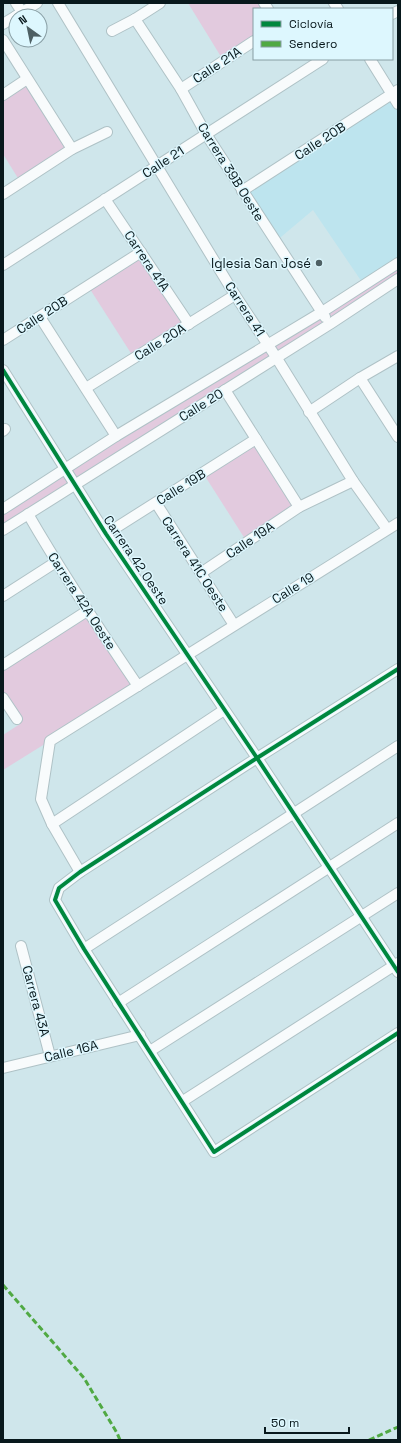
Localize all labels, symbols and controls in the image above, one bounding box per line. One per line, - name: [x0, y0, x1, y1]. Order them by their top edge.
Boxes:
- north arrow: [8, 8, 48, 48]
- legend: [253, 8, 393, 60]
- text: N: [16, 12, 29, 27]
- text: Ciclovía: [289, 16, 333, 32]
- text: Sendero: [289, 36, 337, 52]
- street label: Calle 21A: [189, 43, 245, 87]
- street label: Calle 20B: [291, 118, 349, 164]
- street label: Carrera 39B Oeste: [194, 120, 268, 224]
- street label: Calle 21: [139, 142, 187, 182]
- street label: Carrera 41A: [120, 227, 174, 295]
- place label: Iglesia San José: [211, 255, 311, 272]
- marker: Iglesia San José: [314, 258, 324, 268]
- street label: Carrera 41: [221, 278, 269, 340]
- street label: Calle 20B: [13, 292, 71, 338]
- street label: Calle 20A: [131, 320, 189, 364]
- street label: Calle 20: [176, 385, 226, 425]
- street label: Calle 19B: [153, 465, 209, 509]
- street label: Carrera 42 Oeste: [100, 512, 172, 608]
- street label: Carrera 41C Oeste: [158, 513, 232, 615]
- street label: Calle 19A: [223, 518, 277, 562]
- street label: Carrera 42A Oeste: [44, 549, 120, 653]
- street label: Calle 19: [269, 568, 317, 608]
- street label: Carrera 43A: [18, 964, 54, 1038]
- street label: Calle 16A: [42, 1036, 100, 1066]
- scale bar: [265, 1409, 349, 1435]
- text: 50 m: [271, 1415, 299, 1431]

